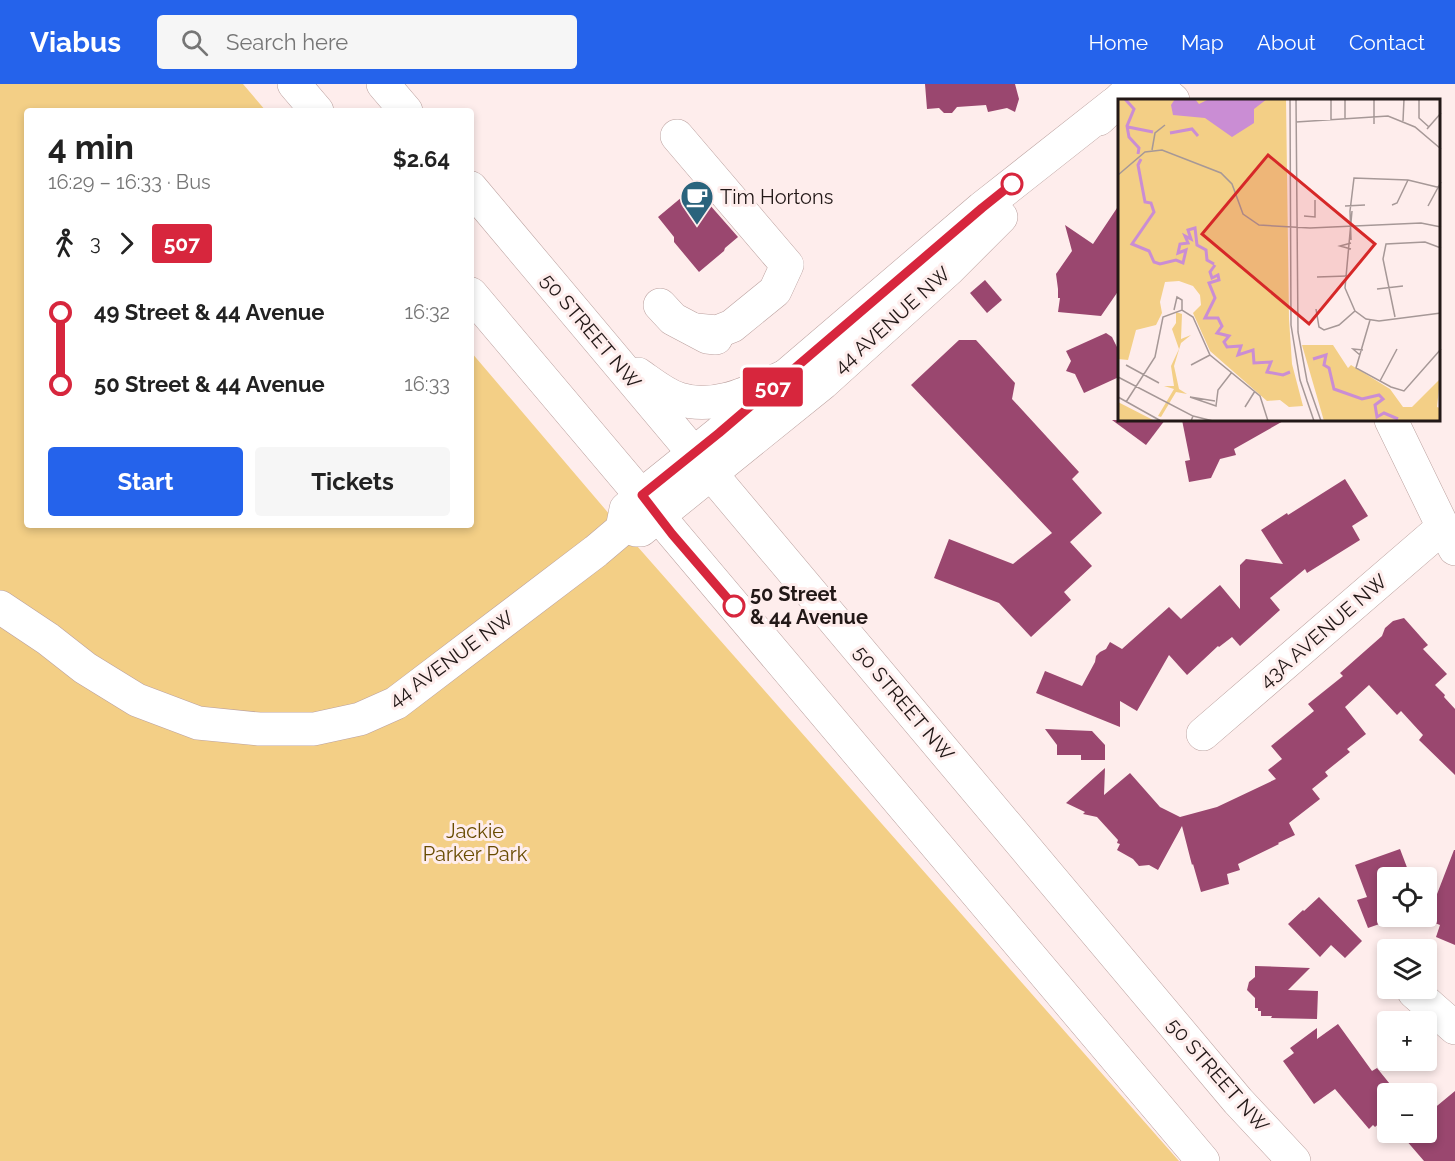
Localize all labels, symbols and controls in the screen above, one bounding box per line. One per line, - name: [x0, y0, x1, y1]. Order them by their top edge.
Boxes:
- search box: [157, 15, 577, 69]
- text: Viabus: [30, 26, 121, 59]
- icon: search: [178, 26, 211, 59]
- text: Search here: [226, 29, 348, 55]
- text: Home: [1089, 30, 1148, 55]
- text: Map: [1181, 30, 1224, 55]
- text: About: [1257, 30, 1316, 55]
- text: Contact: [1349, 30, 1425, 55]
- inset map: [1118, 99, 1440, 422]
- text: 4 min: [48, 128, 134, 167]
- text: $2.64: [393, 146, 450, 172]
- text: 16:29 – 16:33 · Bus: [48, 170, 211, 194]
- unlabelled marker: [1001, 173, 1023, 195]
- cafe icon: Tim Hortons: [679, 179, 715, 226]
- place label: Tim Hortons: [720, 185, 833, 209]
- icon: walk: [48, 227, 81, 260]
- icon: forward: [110, 227, 143, 260]
- text: 3: [90, 231, 101, 255]
- text: 507: [164, 231, 200, 256]
- street label: 44 AVENUE NW: [829, 261, 955, 379]
- street label: 50 STREET NW: [536, 268, 646, 394]
- text: 49 Street & 44 Avenue: [94, 299, 325, 325]
- text: 16:32: [405, 300, 450, 324]
- line badge: 507: [738, 368, 808, 406]
- text: 50 Street & 44 Avenue: [94, 371, 325, 397]
- text: 16:33: [404, 372, 450, 396]
- text: 507: [755, 375, 791, 400]
- button: Start: [48, 447, 243, 516]
- button: Tickets: [255, 447, 450, 516]
- street label: 43A AVENUE NW: [1254, 569, 1392, 693]
- place label: 50 Street & 44 Avenue: [750, 582, 868, 629]
- marker: 50 Street & 44 Avenue: [723, 595, 745, 617]
- street label: 44 AVENUE NW: [384, 606, 518, 712]
- street label: 50 STREET NW: [849, 640, 959, 766]
- park label: Jackie Parker Park: [423, 819, 528, 866]
- map controls: [1377, 867, 1437, 1143]
- button: locate: [1377, 867, 1437, 927]
- button: layers: [1377, 939, 1437, 999]
- button: +: [1377, 1011, 1437, 1071]
- street label: 50 STREET NW: [1162, 1013, 1274, 1137]
- button: −: [1377, 1083, 1437, 1143]

